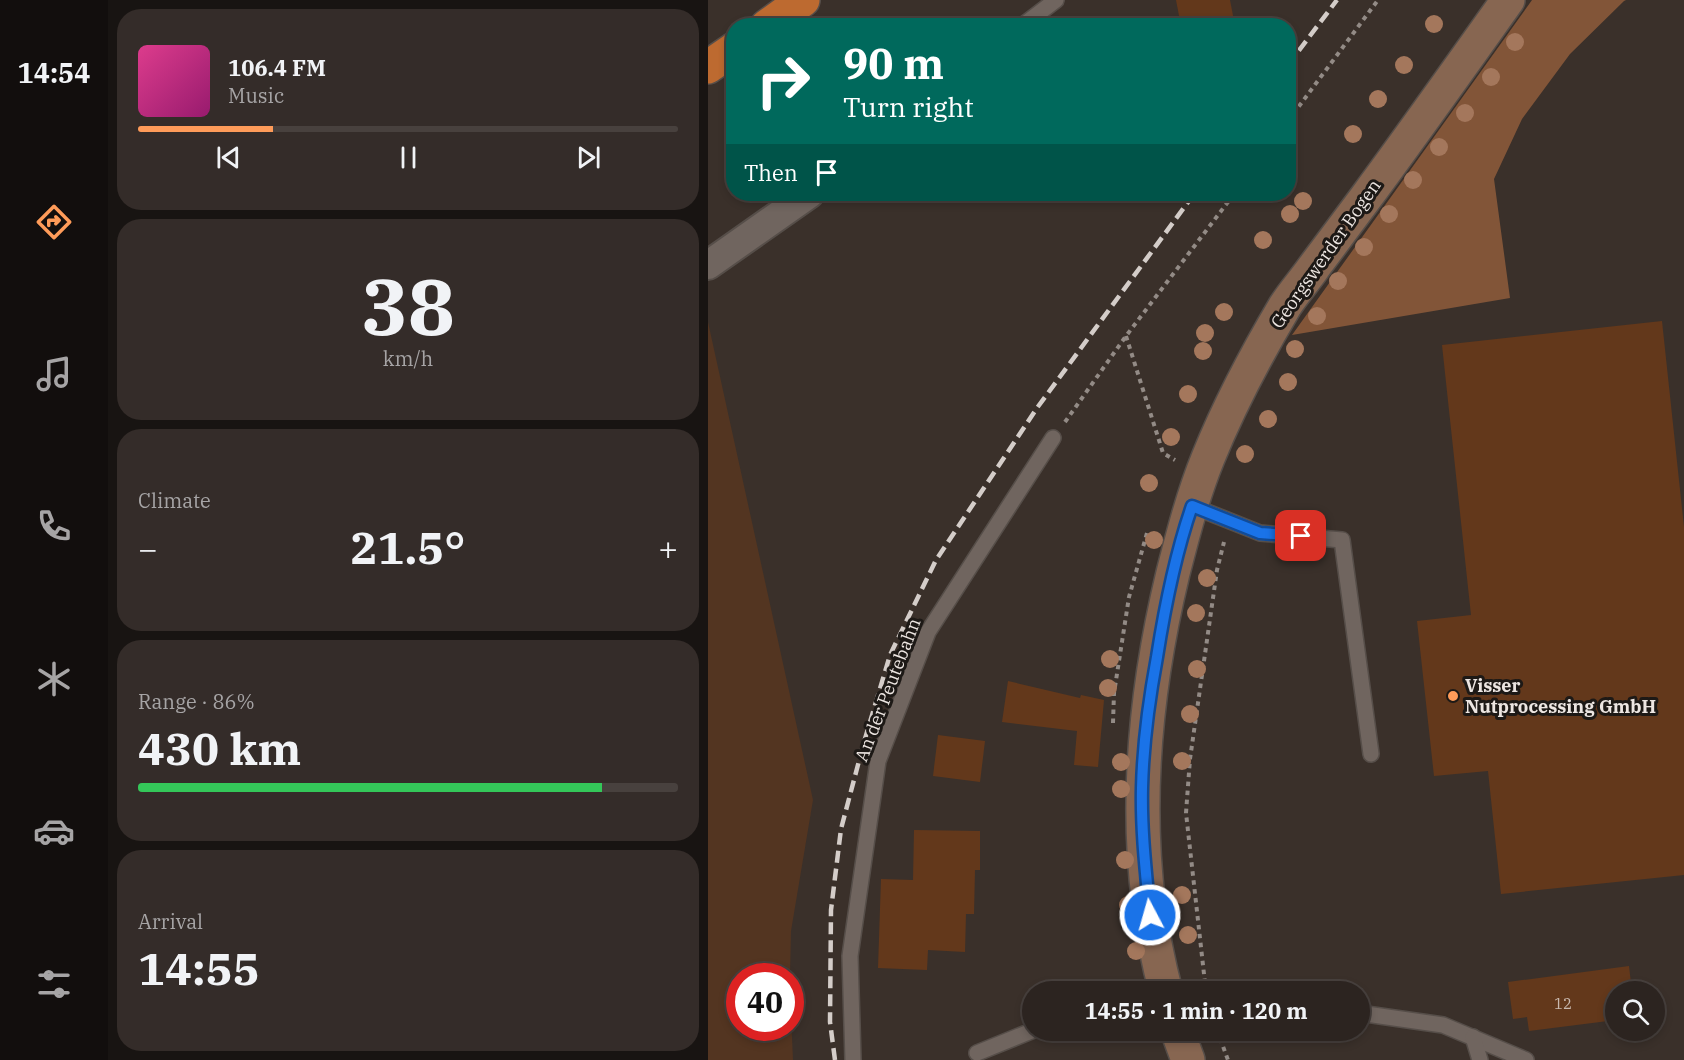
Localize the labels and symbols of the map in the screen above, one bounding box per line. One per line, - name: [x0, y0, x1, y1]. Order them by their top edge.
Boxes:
- street label: Georgswerder Bogen: [1266, 175, 1386, 333]
- pin: [1275, 510, 1326, 561]
- street label: An der Peutebahn: [850, 615, 925, 765]
- place label: Visser Nutprocessing GmbH: [1465, 674, 1656, 718]
- marker: Visser Nutprocessing GmbH: [1446, 689, 1460, 703]
- position arrow: [1118, 883, 1182, 947]
- speed limit sign: 40: [726, 963, 804, 1041]
- house number: 12: [1554, 994, 1572, 1013]

